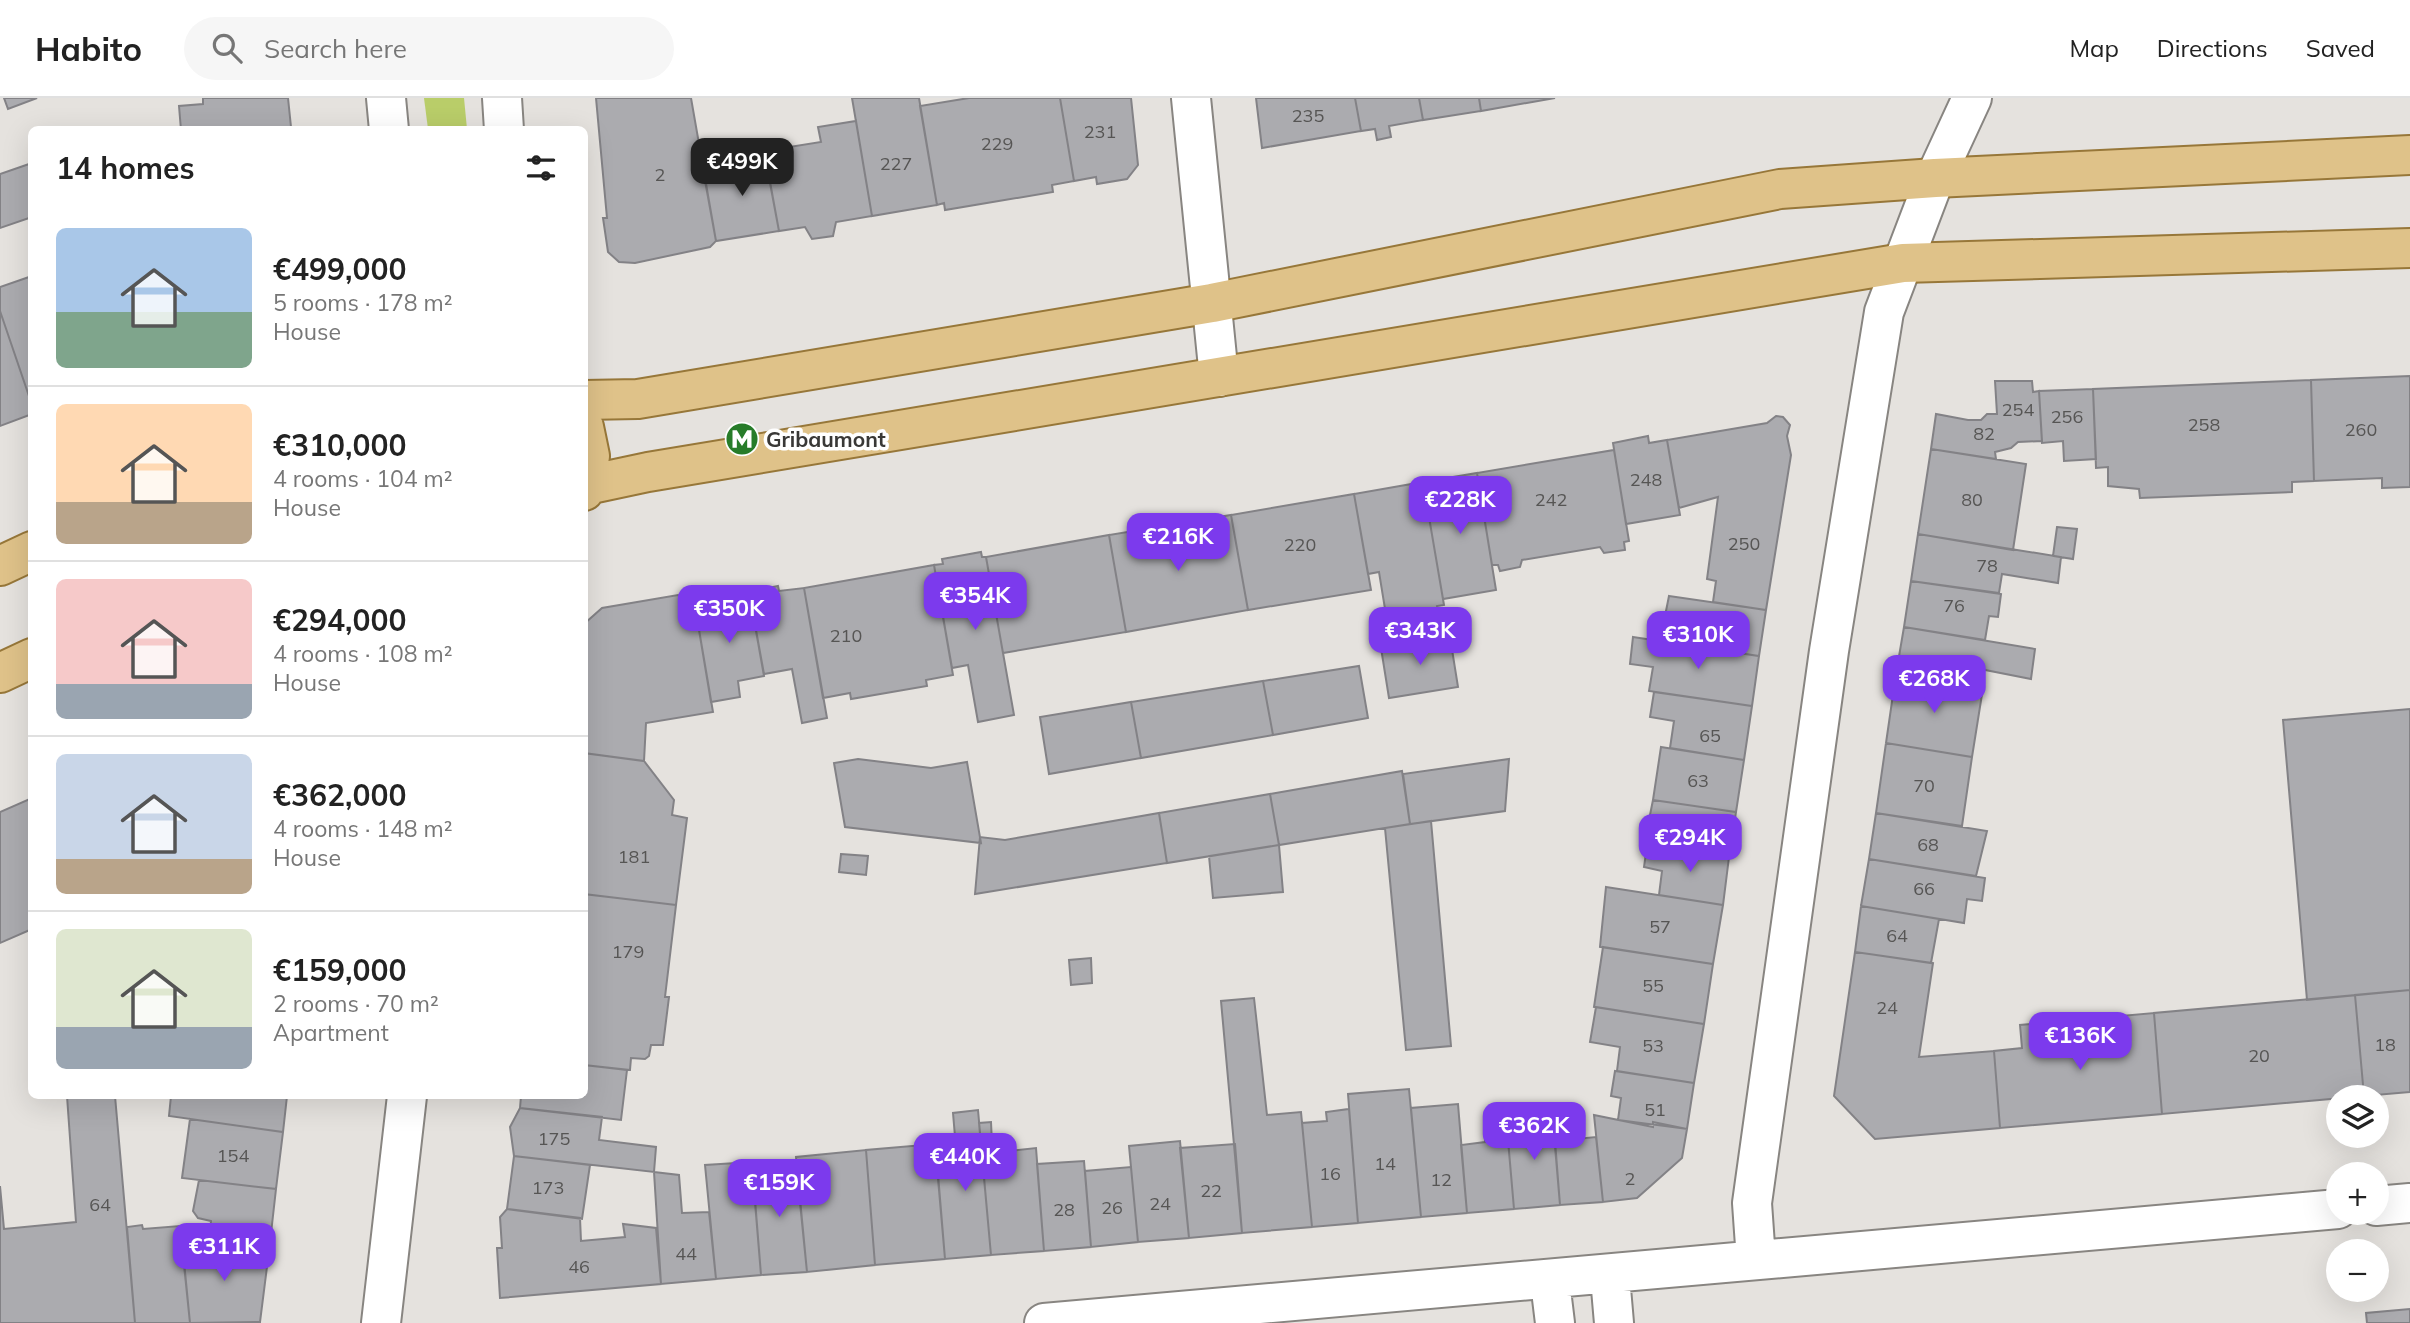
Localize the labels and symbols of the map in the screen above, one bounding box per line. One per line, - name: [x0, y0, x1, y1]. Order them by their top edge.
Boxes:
- house number: 235: [1292, 104, 1324, 127]
- house number: 231: [1084, 120, 1116, 143]
- house number: 229: [981, 132, 1013, 155]
- pin: €499K: [693, 139, 791, 198]
- house number: 227: [880, 152, 912, 175]
- house number: 2: [655, 163, 665, 186]
- house number: 254: [2002, 398, 2034, 421]
- house number: 256: [2051, 405, 2083, 428]
- house number: 258: [2188, 413, 2220, 436]
- house number: 260: [2345, 418, 2377, 441]
- metro station icon: Gribaumont: [723, 420, 761, 458]
- house number: 82: [1973, 422, 1995, 445]
- place label: Gribaumont: [766, 426, 886, 452]
- house number: 248: [1630, 468, 1662, 491]
- pin: €228K: [1411, 476, 1509, 536]
- house number: 242: [1535, 488, 1567, 511]
- house number: 80: [1961, 488, 1983, 511]
- pin: €216K: [1129, 514, 1227, 573]
- house number: 250: [1728, 532, 1760, 555]
- house number: 220: [1284, 533, 1316, 556]
- house number: 78: [1976, 554, 1998, 577]
- pin: €354K: [926, 573, 1024, 632]
- pin: €350K: [680, 586, 778, 645]
- house number: 76: [1943, 594, 1965, 617]
- pin: €343K: [1371, 608, 1469, 667]
- pin: €310K: [1649, 612, 1747, 671]
- house number: 210: [830, 624, 862, 647]
- pin: €268K: [1885, 656, 1983, 715]
- house number: 65: [1699, 724, 1721, 747]
- house number: 63: [1687, 769, 1709, 792]
- house number: 70: [1913, 774, 1935, 797]
- pin: €294K: [1641, 814, 1739, 874]
- house number: 68: [1917, 833, 1939, 856]
- house number: 181: [618, 845, 650, 868]
- house number: 66: [1913, 877, 1935, 900]
- house number: 57: [1649, 915, 1671, 938]
- house number: 64: [1886, 924, 1908, 947]
- house number: 179: [612, 940, 644, 963]
- house number: 55: [1642, 974, 1664, 997]
- house number: 24: [1876, 996, 1898, 1019]
- pin: €136K: [2031, 1012, 2129, 1072]
- house number: 18: [2374, 1033, 2396, 1056]
- house number: 53: [1642, 1034, 1664, 1057]
- house number: 20: [2248, 1044, 2270, 1067]
- house number: 51: [1644, 1098, 1666, 1121]
- pin: €362K: [1485, 1102, 1583, 1162]
- house number: 175: [538, 1127, 570, 1150]
- pin: €440K: [916, 1134, 1014, 1193]
- house number: 154: [217, 1144, 249, 1167]
- house number: 14: [1374, 1152, 1396, 1175]
- pin: €159K: [730, 1160, 828, 1219]
- house number: 16: [1319, 1162, 1341, 1185]
- house number: 2: [1625, 1167, 1635, 1190]
- house number: 12: [1430, 1168, 1452, 1191]
- house number: 173: [532, 1176, 564, 1199]
- house number: 22: [1200, 1179, 1222, 1202]
- house number: 24: [1149, 1192, 1171, 1215]
- house number: 64: [89, 1193, 111, 1216]
- house number: 26: [1101, 1196, 1123, 1219]
- house number: 28: [1053, 1198, 1075, 1221]
- pin: €311K: [175, 1224, 273, 1283]
- house number: 44: [675, 1242, 697, 1265]
- house number: 46: [568, 1255, 590, 1278]

